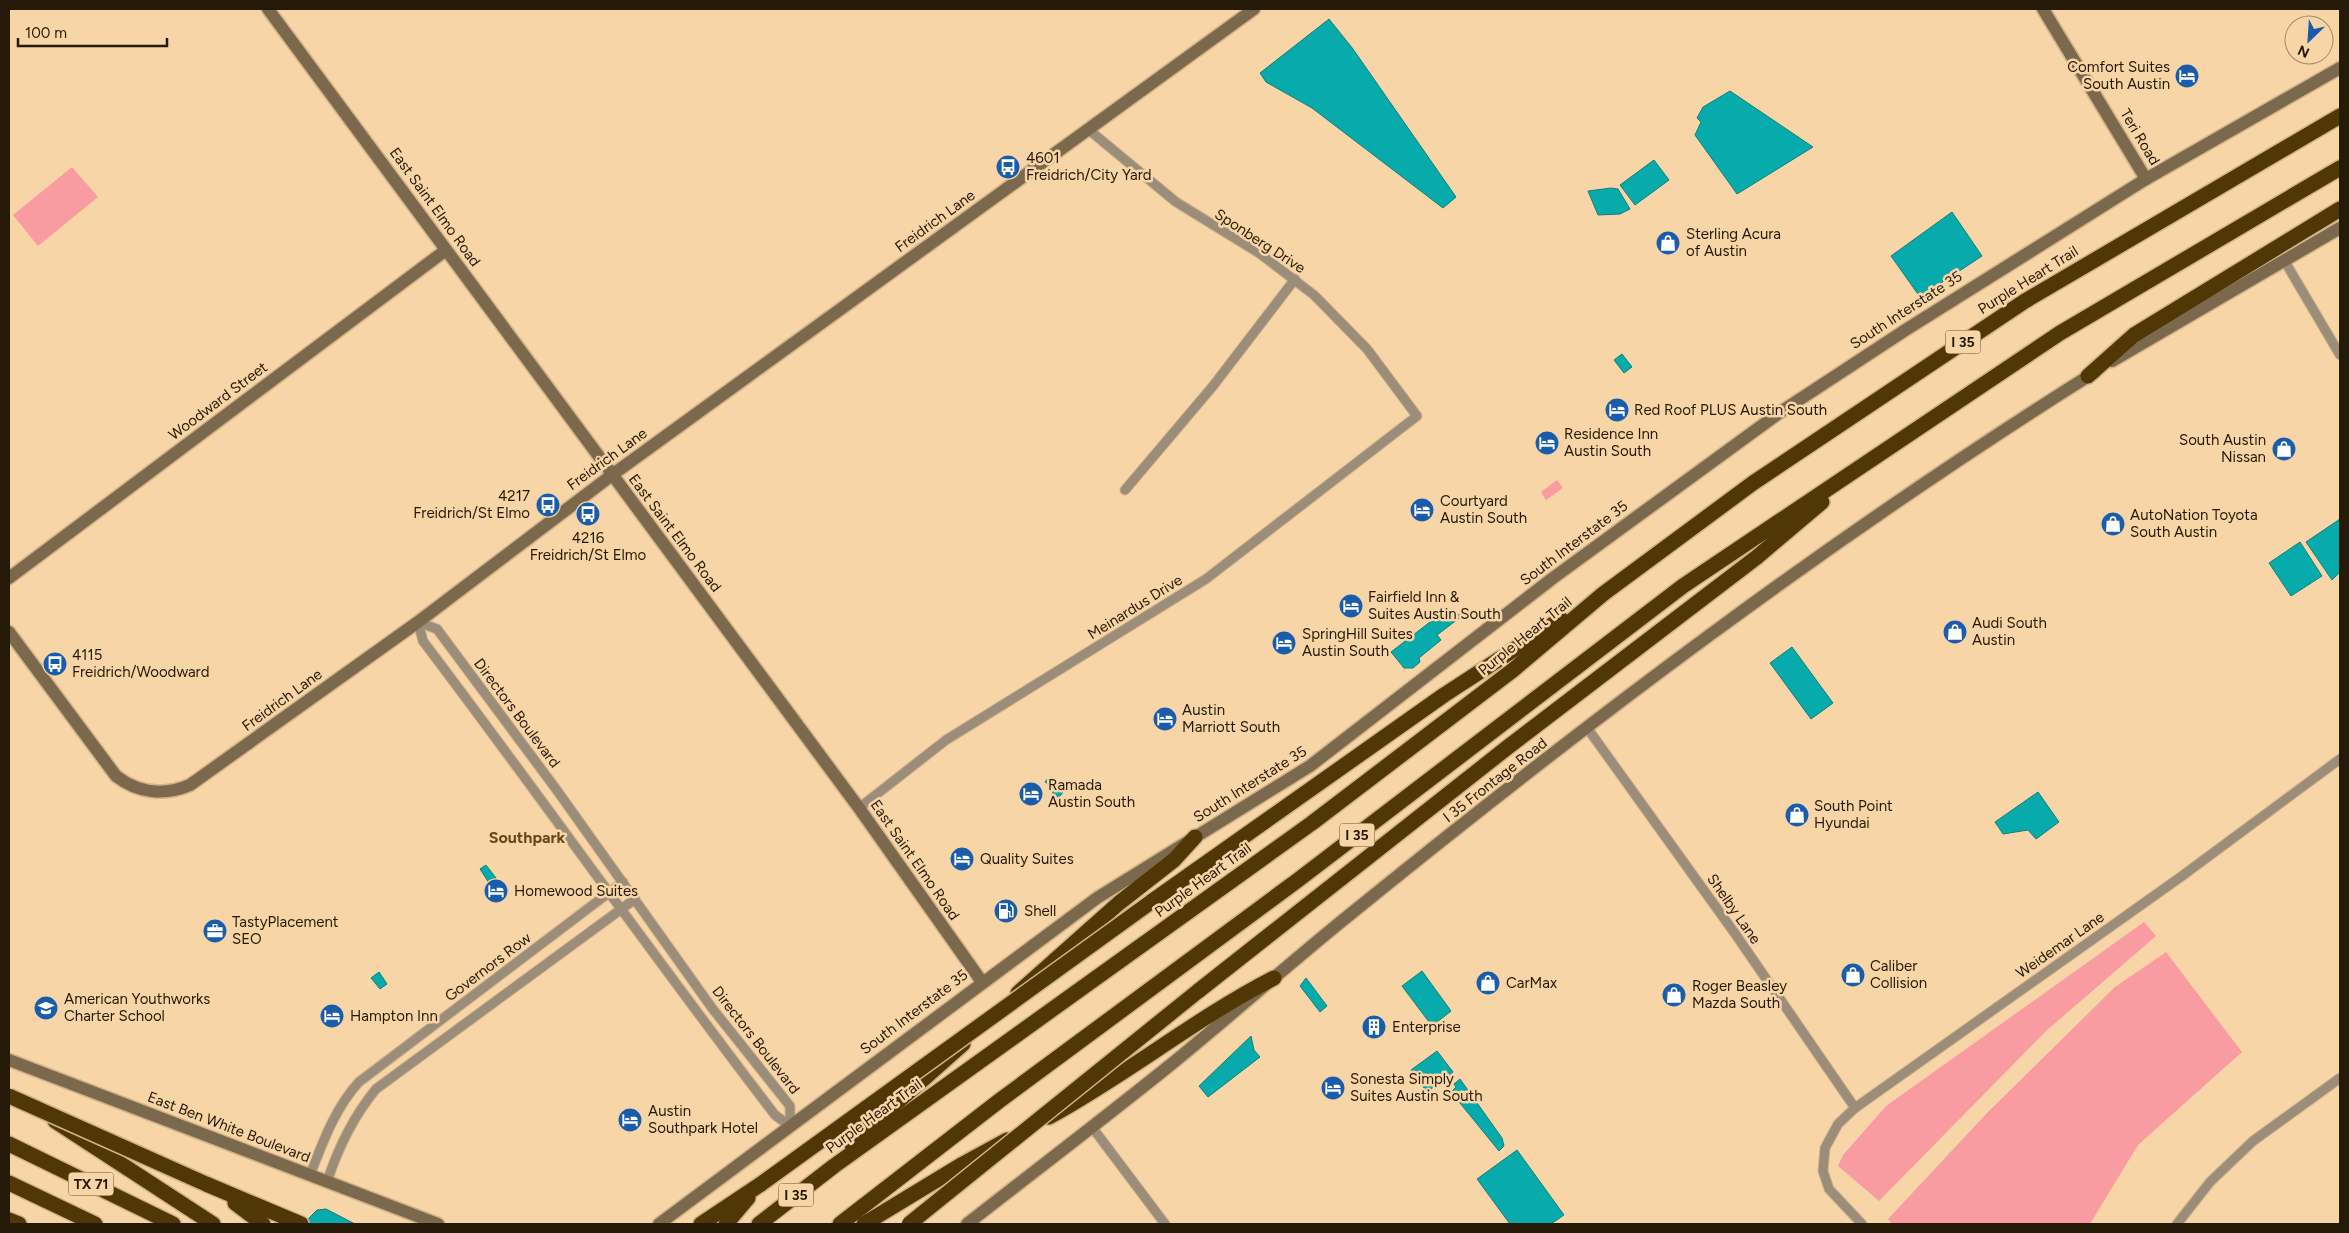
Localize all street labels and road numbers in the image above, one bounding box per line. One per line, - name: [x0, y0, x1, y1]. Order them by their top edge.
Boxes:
- street label: Teri Road: [2116, 106, 2164, 168]
- street label: East Saint Elmo Road: [386, 144, 484, 270]
- street label: Freidrich Lane: [892, 186, 978, 256]
- street label: Sponberg Drive: [1211, 205, 1309, 277]
- street label: Purple Heart Trail: [1975, 242, 2081, 318]
- street label: South Interstate 35: [1847, 267, 1965, 353]
- road number: I 35: [1946, 331, 1980, 354]
- street label: Woodward Street: [165, 358, 271, 444]
- street label: Freidrich Lane: [564, 424, 650, 494]
- street label: East Saint Elmo Road: [625, 471, 725, 595]
- street label: South Interstate 35: [1517, 497, 1631, 589]
- street label: Meinardus Drive: [1084, 571, 1186, 643]
- street label: Purple Heart Trail: [1475, 593, 1575, 679]
- street label: Directors Boulevard: [470, 655, 564, 771]
- street label: Freidrich Lane: [239, 665, 325, 735]
- street label: I 35 Frontage Road: [1439, 734, 1551, 826]
- street label: South Interstate 35: [1190, 742, 1310, 826]
- street label: East Saint Elmo Road: [867, 796, 963, 924]
- road number: I 35: [1340, 824, 1374, 846]
- street label: Purple Heart Trail: [1151, 839, 1255, 921]
- street label: Shelby Lane: [1703, 871, 1765, 947]
- street label: Weidemar Lane: [2012, 908, 2108, 982]
- street label: Governors Row: [441, 929, 535, 1005]
- street label: South Interstate 35: [857, 966, 971, 1058]
- street label: Directors Boulevard: [708, 982, 804, 1098]
- street label: Purple Heart Trail: [822, 1075, 926, 1157]
- street label: East Ben White Boulevard: [145, 1088, 313, 1166]
- road number: TX 71: [68, 1172, 114, 1196]
- road number: I 35: [778, 1184, 814, 1206]

